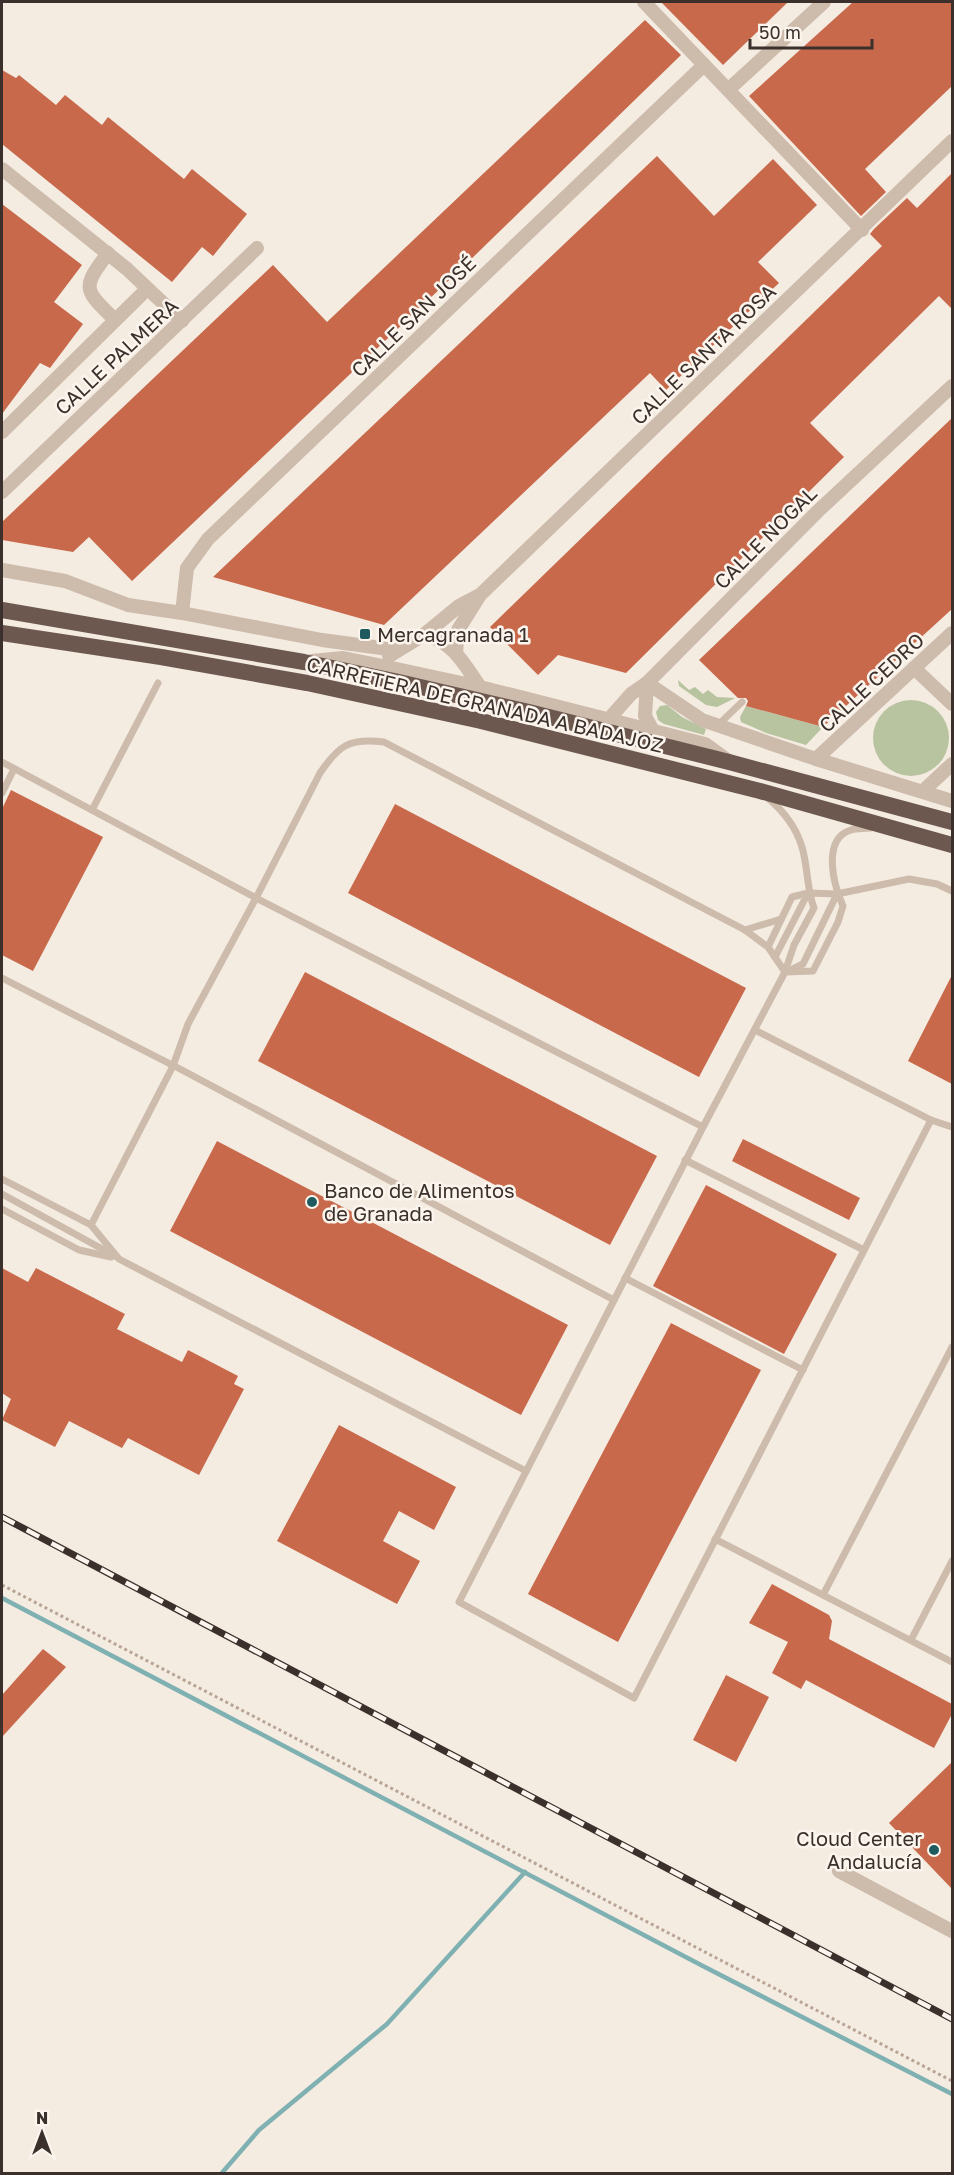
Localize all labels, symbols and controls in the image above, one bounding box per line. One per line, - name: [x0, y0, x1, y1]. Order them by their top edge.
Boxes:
- scale bar: [750, 12, 872, 50]
- text: 50 m: [759, 21, 801, 43]
- street label: CALLE SAN JOSÉ: [346, 251, 480, 381]
- street label: CALLE SANTA ROSA: [626, 279, 780, 429]
- street label: CALLE PALMERA: [50, 293, 182, 419]
- street label: CALLE NOGAL: [709, 481, 821, 593]
- place label: Mercagranada 1: [377, 622, 529, 646]
- marker: Mercagranada 1: [358, 627, 372, 641]
- street label: CALLE CEDRO: [814, 627, 928, 737]
- street label: CARRETERA DE GRANADA A BADAJOZ: [304, 651, 666, 757]
- place label: Banco de Alimentos de Granada: [324, 1178, 515, 1225]
- marker: Banco de Alimentos de Granada: [305, 1195, 319, 1209]
- place label: Cloud Center Andalucía: [796, 1826, 922, 1873]
- marker: Cloud Center Andalucía: [927, 1843, 941, 1857]
- north arrow: [12, 2103, 72, 2163]
- text: N: [36, 2108, 48, 2128]

